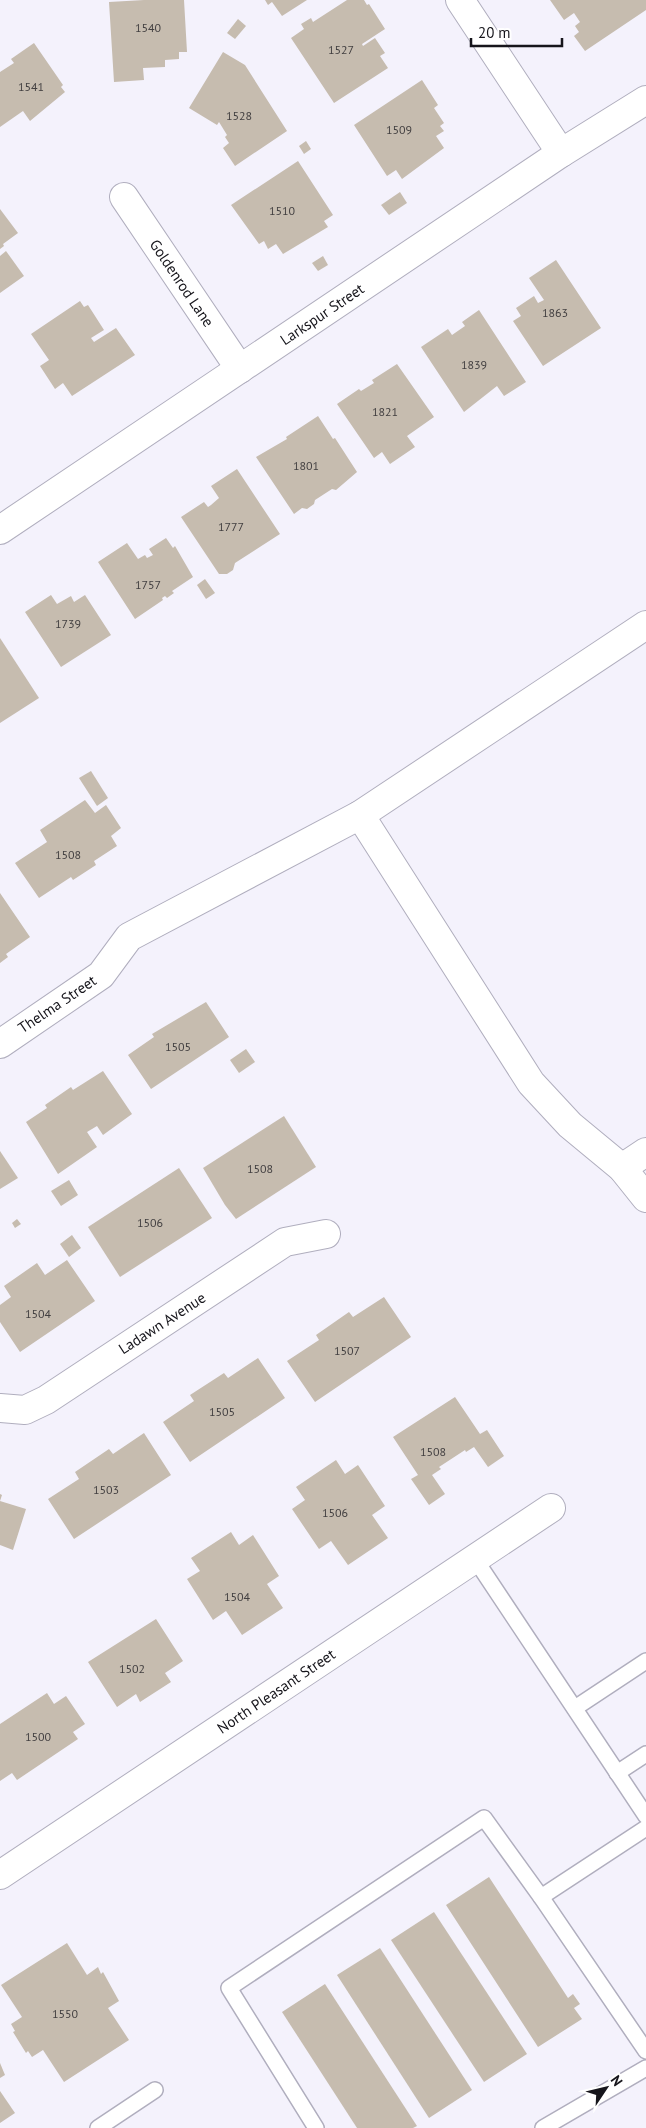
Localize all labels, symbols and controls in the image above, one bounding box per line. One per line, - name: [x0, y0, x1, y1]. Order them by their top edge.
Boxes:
- scale bar: [471, 15, 562, 47]
- house number: 1540: [135, 20, 162, 35]
- text: 20 m: [478, 23, 511, 42]
- house number: 1527: [328, 42, 354, 57]
- house number: 1541: [18, 79, 44, 94]
- house number: 1528: [226, 108, 252, 123]
- house number: 1509: [386, 122, 412, 137]
- house number: 1510: [269, 203, 296, 218]
- street label: Goldenrod Lane: [146, 236, 218, 330]
- street label: Larkspur Street: [276, 279, 368, 349]
- house number: 1863: [542, 305, 568, 320]
- house number: 1839: [461, 357, 487, 372]
- house number: 1821: [372, 404, 398, 419]
- house number: 1801: [293, 458, 319, 473]
- house number: 1777: [218, 519, 244, 534]
- house number: 1757: [135, 577, 161, 592]
- house number: 1739: [55, 616, 81, 631]
- house number: 1508: [55, 847, 81, 862]
- street label: Thelma Street: [14, 971, 100, 1037]
- house number: 1505: [165, 1039, 191, 1054]
- house number: 1508: [247, 1161, 273, 1176]
- house number: 1506: [137, 1215, 163, 1230]
- street label: Ladawn Avenue: [115, 1288, 209, 1358]
- house number: 1504: [25, 1306, 52, 1321]
- house number: 1507: [334, 1343, 360, 1358]
- house number: 1505: [209, 1404, 235, 1419]
- house number: 1508: [420, 1444, 446, 1459]
- house number: 1503: [93, 1482, 119, 1497]
- house number: 1506: [322, 1505, 348, 1520]
- house number: 1504: [224, 1589, 251, 1604]
- street label: North Pleasant Street: [213, 1644, 339, 1738]
- house number: 1502: [119, 1661, 145, 1676]
- house number: 1500: [25, 1729, 52, 1744]
- house number: 1550: [52, 2006, 79, 2021]
- north arrow: [581, 2063, 631, 2113]
- text: N: [607, 2072, 627, 2089]

